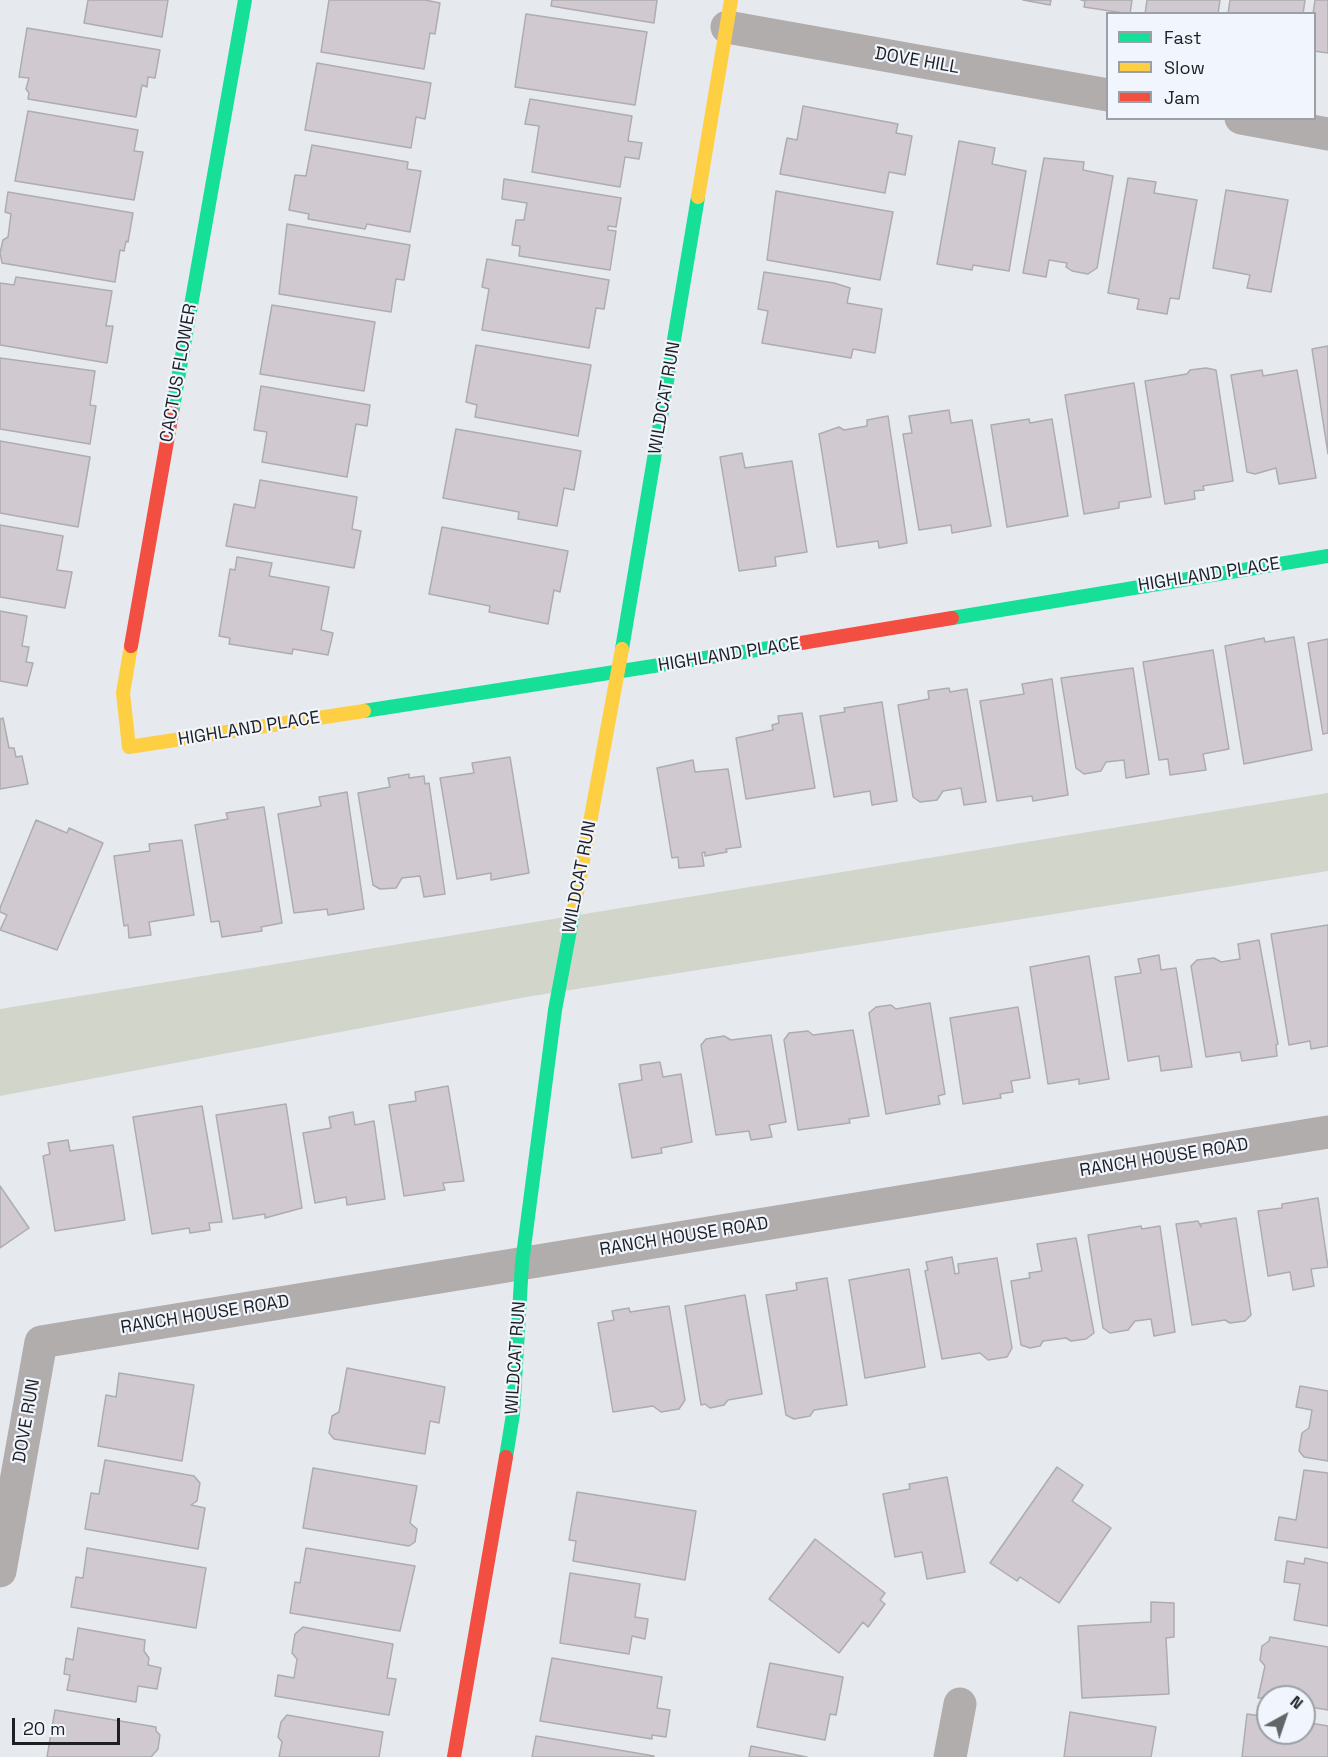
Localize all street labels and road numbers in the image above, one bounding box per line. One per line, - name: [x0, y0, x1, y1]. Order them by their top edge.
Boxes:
- street label: DOVE HILL: [873, 43, 961, 79]
- street label: CACTUS FLOWER: [156, 302, 202, 444]
- street label: WILDCAT RUN: [644, 340, 686, 456]
- street label: HIGHLAND PLACE: [1137, 553, 1281, 597]
- street label: HIGHLAND PLACE: [657, 633, 801, 677]
- street label: HIGHLAND PLACE: [177, 707, 321, 751]
- street label: WILDCAT RUN: [559, 819, 601, 935]
- street label: RANCH HOUSE ROAD: [1078, 1134, 1250, 1182]
- street label: RANCH HOUSE ROAD: [598, 1213, 770, 1261]
- street label: RANCH HOUSE ROAD: [119, 1291, 291, 1339]
- street label: WILDCAT RUN: [501, 1300, 531, 1416]
- street label: DOVE RUN: [9, 1377, 45, 1465]

